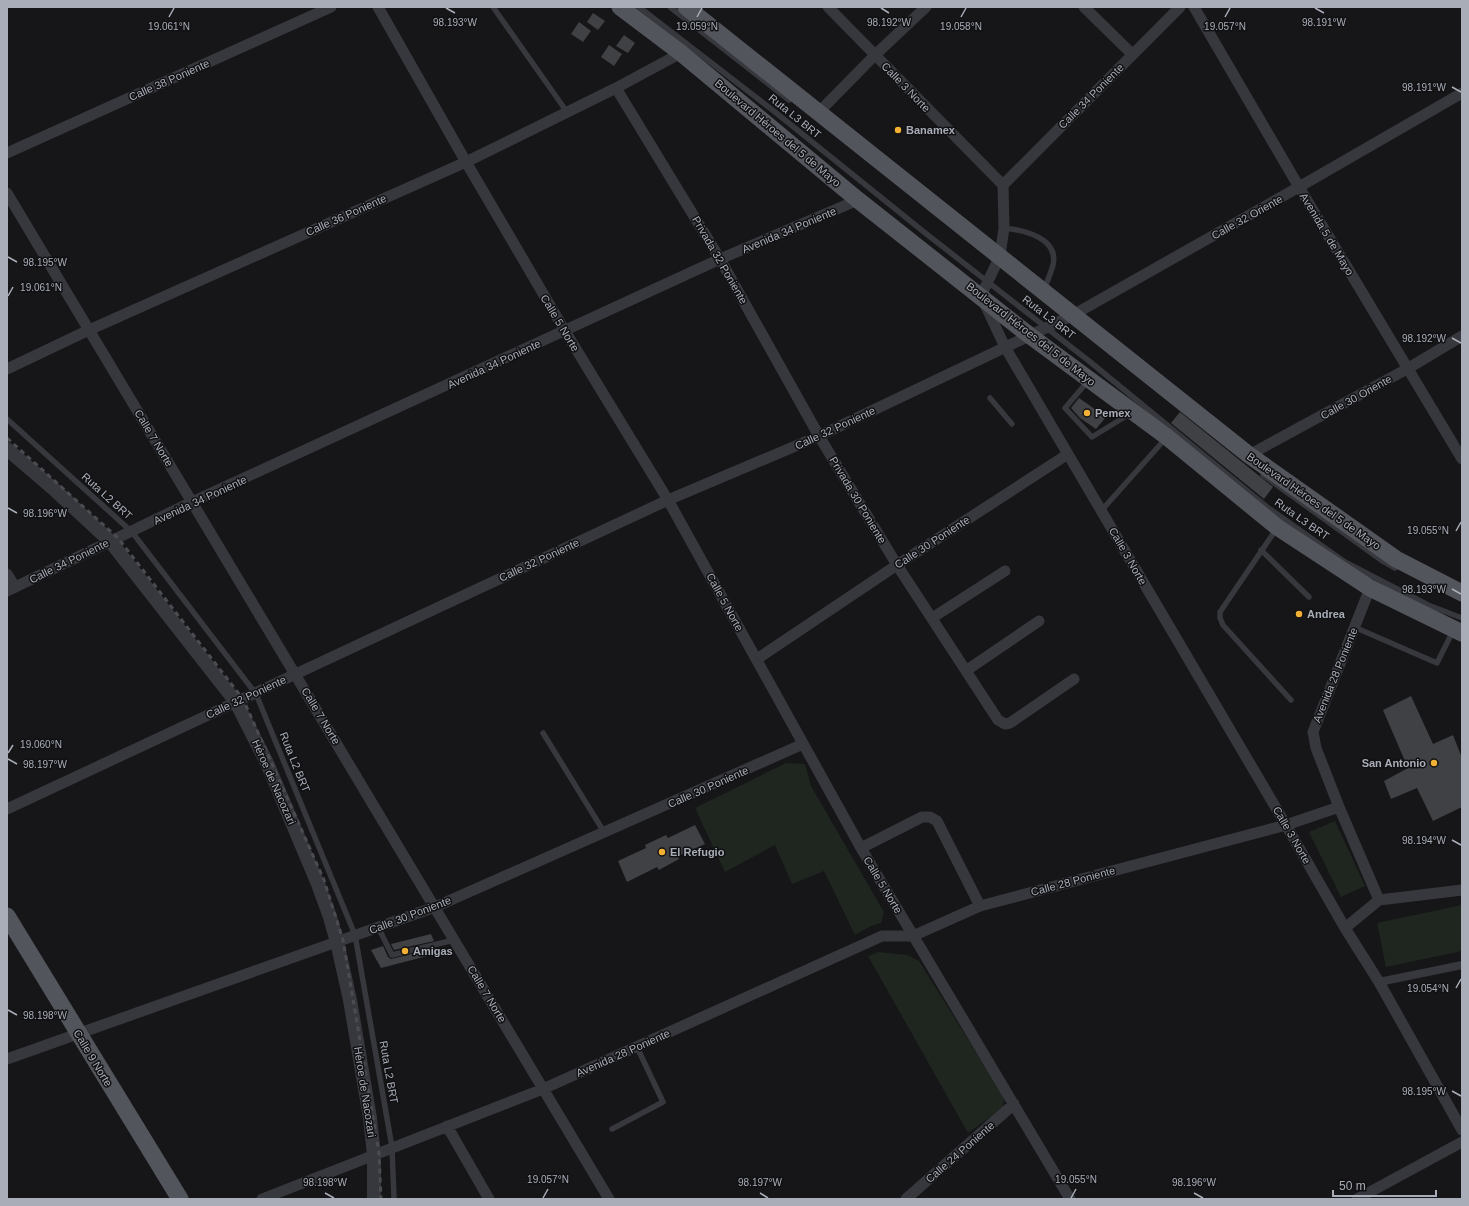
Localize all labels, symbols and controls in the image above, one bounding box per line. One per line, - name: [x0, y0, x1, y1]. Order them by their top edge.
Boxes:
- text: 98.193°W: [433, 17, 478, 28]
- text: 98.192°W: [867, 17, 912, 28]
- text: 98.191°W: [1302, 17, 1347, 28]
- text: 19.061°N: [148, 21, 190, 32]
- text: 19.059°N: [676, 21, 718, 32]
- text: 19.058°N: [940, 21, 982, 32]
- text: 19.057°N: [1204, 21, 1246, 32]
- street label: Calle 38 Poniente: [127, 57, 211, 103]
- street label: Calle 3 Norte: [879, 60, 933, 114]
- street label: Calle 34 Poniente: [1056, 61, 1126, 131]
- street label: Boulevard Héroes del 5 de Mayo: [713, 77, 843, 189]
- text: 98.191°W: [1402, 82, 1447, 93]
- street label: Ruta L3 BRT: [767, 91, 824, 141]
- place label: Banamex: [906, 124, 956, 136]
- marker: Banamex: [893, 125, 903, 135]
- street label: Avenida 5 de Mayo: [1298, 191, 1356, 277]
- street label: Calle 36 Poniente: [304, 192, 388, 238]
- street label: Calle 32 Oriente: [1209, 192, 1285, 242]
- street label: Avenida 34 Poniente: [740, 205, 838, 255]
- street label: Privada 32 Poniente: [690, 214, 750, 306]
- text: 98.195°W: [23, 257, 68, 268]
- street label: Boulevard Héroes del 5 de Mayo: [964, 280, 1098, 388]
- text: 19.061°N: [20, 282, 62, 293]
- street label: Calle 5 Norte: [538, 292, 582, 354]
- street label: Ruta L3 BRT: [1020, 293, 1078, 341]
- text: 98.192°W: [1402, 333, 1447, 344]
- street label: Avenida 34 Poniente: [446, 337, 542, 391]
- street label: Calle 30 Oriente: [1318, 372, 1394, 422]
- street label: Calle 32 Poniente: [793, 404, 877, 452]
- street label: Calle 7 Norte: [132, 407, 176, 469]
- place label: Pemex: [1095, 407, 1131, 419]
- marker: Pemex: [1082, 408, 1092, 418]
- street label: Boulevard Héroes del 5 de Mayo: [1245, 450, 1383, 552]
- street label: Privada 30 Poniente: [827, 454, 889, 546]
- street label: Ruta L2 BRT: [79, 470, 135, 522]
- street label: Avenida 34 Poniente: [152, 473, 248, 527]
- street label: Ruta L3 BRT: [1273, 496, 1332, 542]
- text: 98.196°W: [23, 508, 68, 519]
- street label: Calle 30 Poniente: [892, 513, 972, 571]
- street label: Calle 3 Norte: [1107, 525, 1149, 587]
- text: 19.055°N: [1407, 525, 1449, 536]
- street label: Calle 32 Poniente: [497, 536, 581, 584]
- street label: Calle 34 Poniente: [27, 537, 111, 585]
- street label: Calle 5 Norte: [704, 571, 746, 633]
- text: 98.193°W: [1402, 584, 1447, 595]
- place label: Andrea: [1307, 608, 1346, 620]
- marker: Andrea: [1294, 609, 1304, 619]
- street label: Avenida 28 Poniente: [1310, 626, 1360, 724]
- street label: Calle 32 Poniente: [204, 673, 288, 721]
- street label: Calle 7 Norte: [299, 685, 343, 747]
- street label: Ruta L2 BRT: [278, 730, 313, 794]
- street label: Héroe de Nacozari: [250, 738, 298, 826]
- text: 19.060°N: [20, 739, 62, 750]
- place label: San Antonio: [1362, 757, 1426, 769]
- marker: San Antonio: [1429, 758, 1439, 768]
- text: 98.197°W: [23, 759, 68, 770]
- street label: Calle 30 Poniente: [666, 764, 750, 810]
- street label: Calle 3 Norte: [1271, 804, 1313, 866]
- text: 98.194°W: [1402, 835, 1447, 846]
- place label: El Refugio: [670, 846, 725, 858]
- marker: El Refugio: [657, 847, 667, 857]
- street label: Calle 5 Norte: [861, 854, 905, 916]
- street label: Calle 28 Poniente: [1030, 864, 1116, 898]
- street label: Calle 30 Poniente: [367, 894, 453, 936]
- place label: Amigas: [413, 945, 453, 957]
- marker: Amigas: [400, 946, 410, 956]
- street label: Calle 7 Norte: [465, 963, 509, 1025]
- text: 19.054°N: [1407, 983, 1449, 994]
- text: 98.198°W: [23, 1010, 68, 1021]
- street label: Calle 9 Norte: [71, 1027, 115, 1089]
- street label: Avenida 28 Poniente: [574, 1027, 672, 1079]
- street label: Ruta L2 BRT: [378, 1040, 400, 1105]
- street label: Héroe de Nacozari: [352, 1046, 378, 1138]
- text: 98.195°W: [1402, 1086, 1447, 1097]
- street label: Calle 24 Poniente: [923, 1119, 997, 1185]
- scale bar: [1333, 1172, 1436, 1198]
- text: 19.057°N: [527, 1174, 569, 1185]
- text: 19.055°N: [1055, 1174, 1097, 1185]
- text: 98.198°W: [303, 1177, 348, 1188]
- text: 98.197°W: [738, 1177, 783, 1188]
- text: 98.196°W: [1172, 1177, 1217, 1188]
- text: 50 m: [1339, 1179, 1366, 1193]

